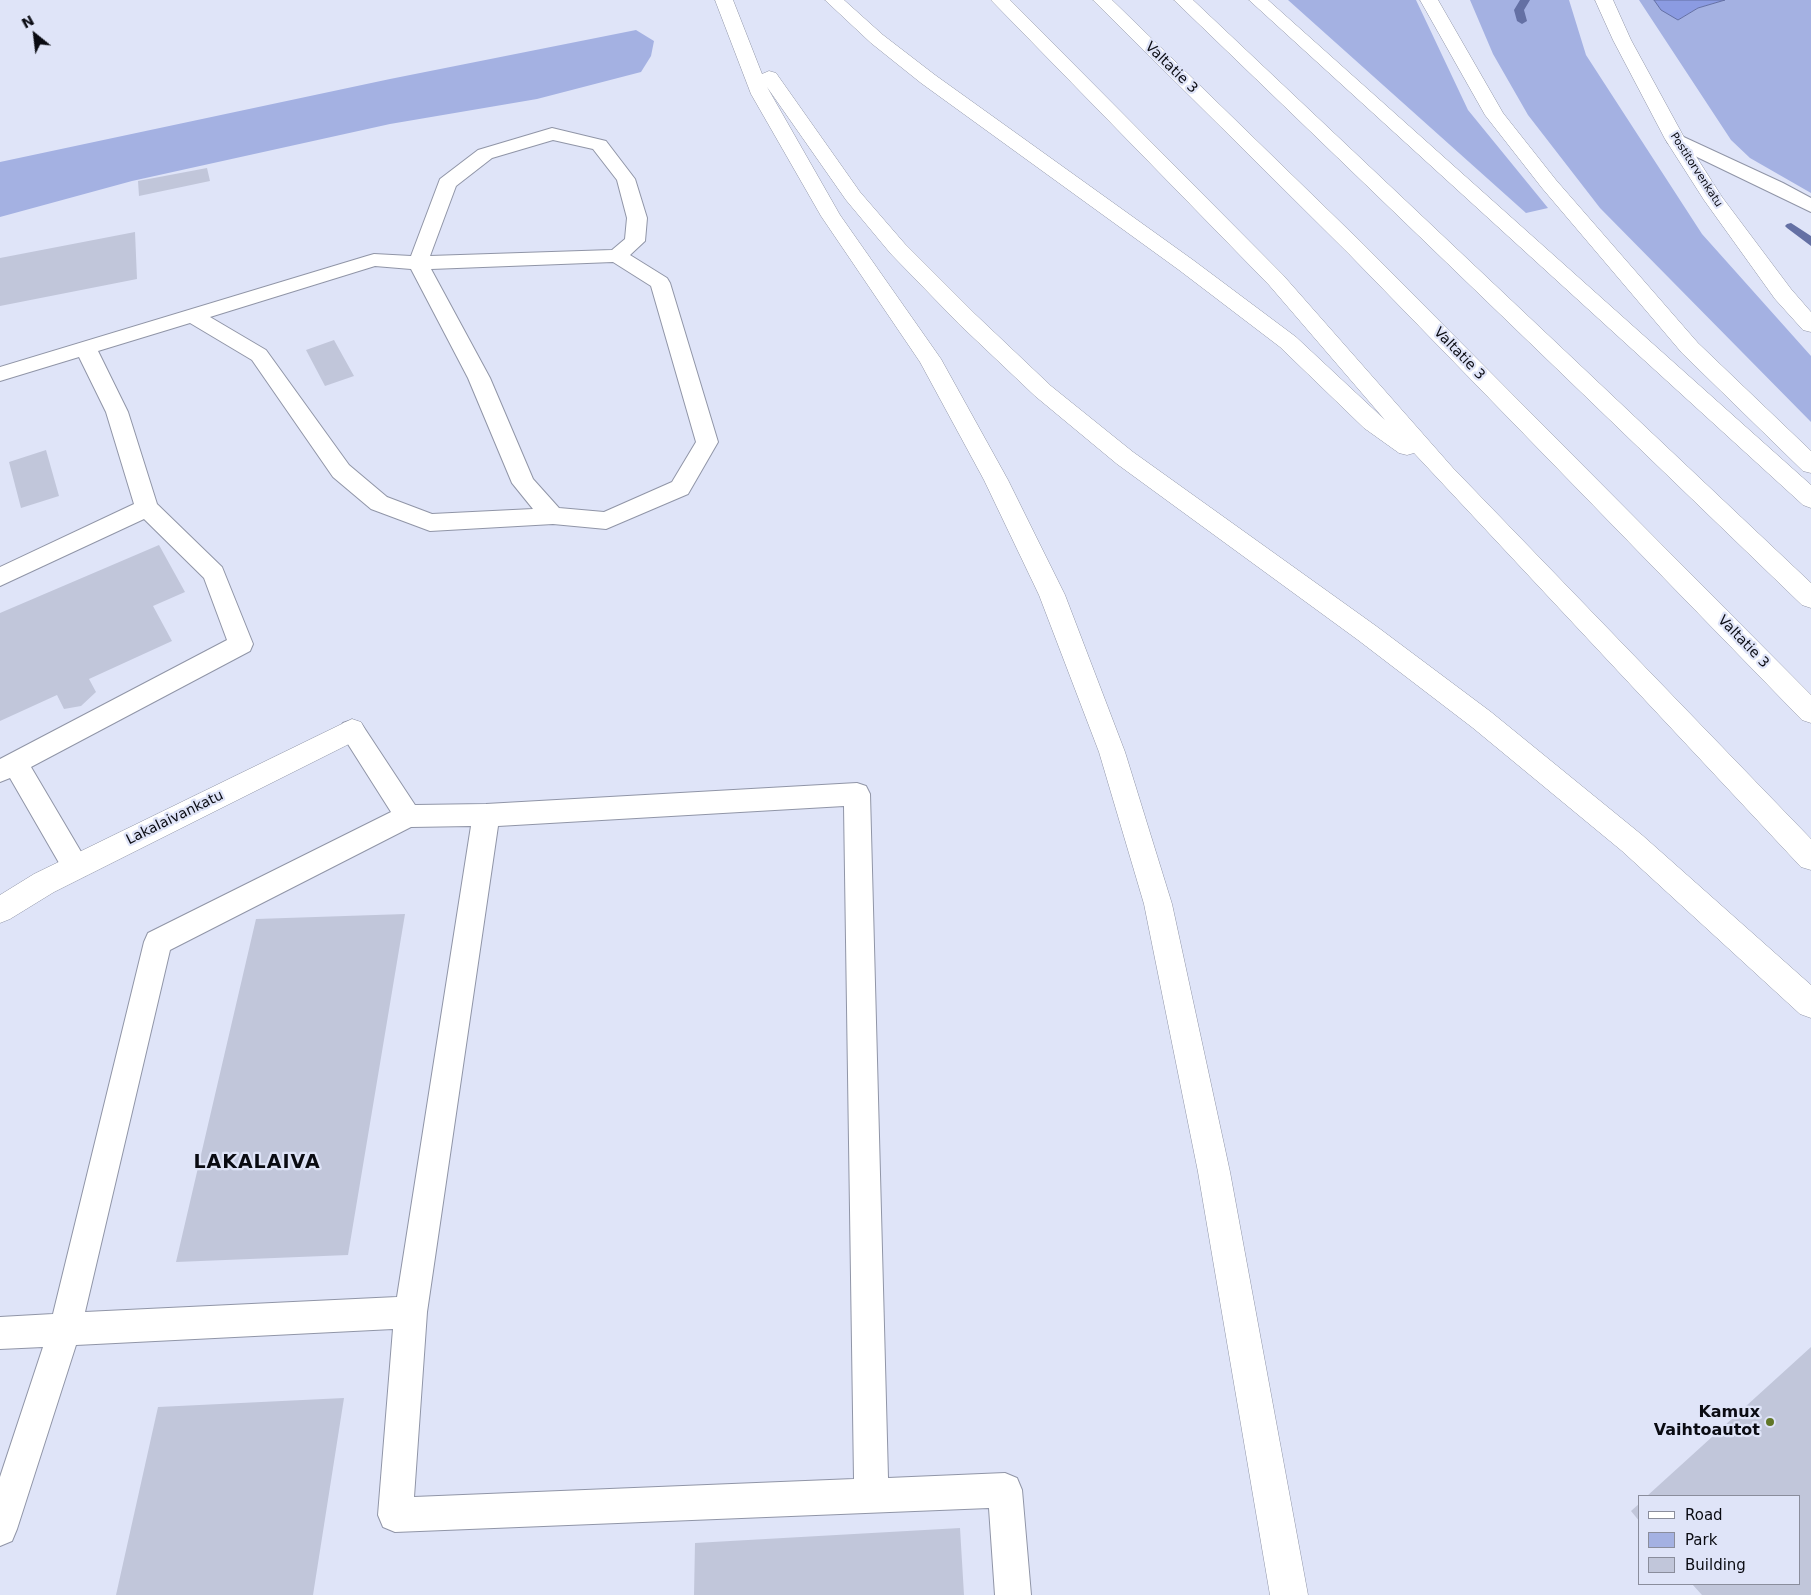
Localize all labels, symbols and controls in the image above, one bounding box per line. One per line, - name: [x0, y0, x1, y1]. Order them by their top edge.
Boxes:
- north arrow: [10, 10, 60, 60]
- text: N: [19, 12, 37, 32]
- street label: Valtatie 3: [1141, 39, 1201, 97]
- street label: Postitorvenkatu: [1667, 130, 1725, 210]
- street label: Valtatie 3: [1430, 324, 1488, 384]
- street label: Valtatie 3: [1714, 612, 1772, 672]
- street label: Lakalaivankatu: [124, 787, 226, 849]
- district label: LAKALAIVA: [192, 1152, 322, 1174]
- place label: Kamux Vaihtoautot: [1654, 1403, 1760, 1441]
- marker: Kamux Vaihtoautot: [1764, 1416, 1776, 1428]
- legend: [1638, 1495, 1801, 1585]
- text: Road: [1685, 1506, 1723, 1524]
- text: Park: [1685, 1531, 1717, 1549]
- text: Building: [1685, 1556, 1746, 1574]

